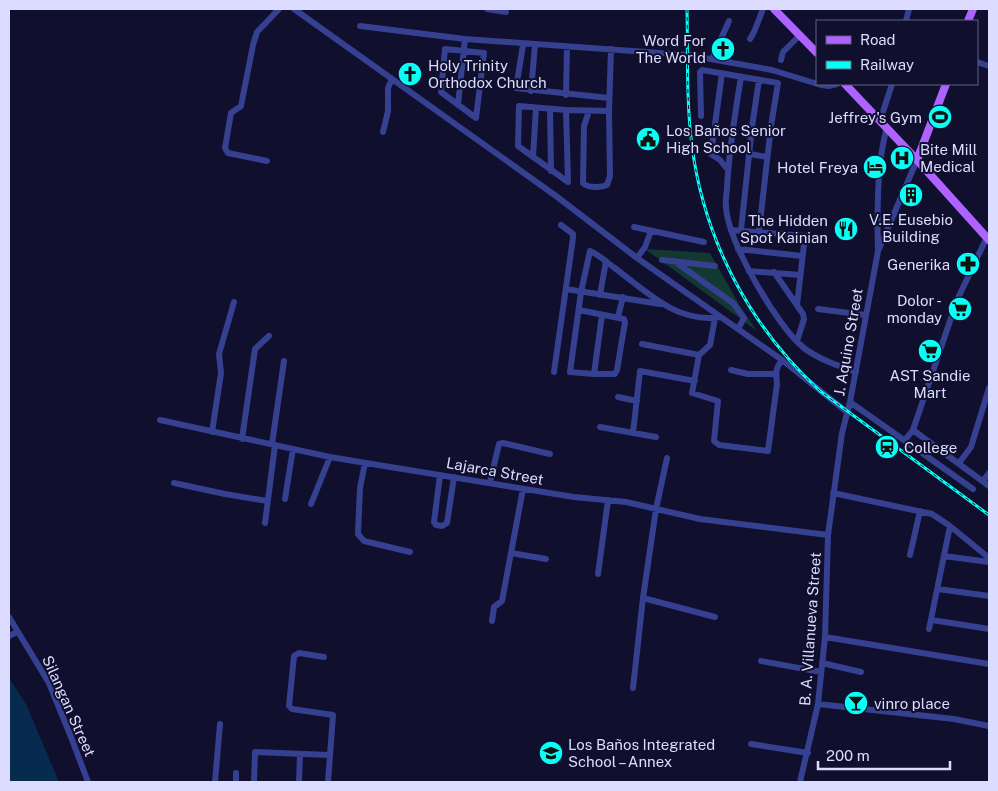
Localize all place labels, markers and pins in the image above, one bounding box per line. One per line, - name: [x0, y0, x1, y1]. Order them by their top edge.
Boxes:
- place label: Word For The World: [636, 32, 706, 66]
- church icon: Word For The World: [710, 36, 736, 62]
- place label: Holy Trinity Orthodox Church: [428, 57, 547, 91]
- church icon: Holy Trinity Orthodox Church: [397, 61, 423, 87]
- sports icon: Jeffrey's Gym: [927, 104, 953, 130]
- place label: Jeffrey's Gym: [828, 109, 922, 126]
- place label: Los Baños Senior High School: [666, 122, 786, 156]
- public building icon: Los Baños Senior High School: [635, 126, 661, 152]
- place label: Bite Mill Medical: [920, 141, 977, 175]
- hospital icon: Bite Mill Medical: [889, 145, 915, 171]
- hotel icon: Hotel Freya: [862, 154, 888, 180]
- place label: Hotel Freya: [777, 159, 858, 176]
- building icon: V.E. Eusebio Building: [898, 182, 924, 208]
- place label: V.E. Eusebio Building: [869, 211, 953, 245]
- place label: The Hidden Spot Kainian: [740, 212, 828, 246]
- restaurant icon: The Hidden Spot Kainian: [833, 216, 859, 242]
- pharmacy icon: Generika: [955, 251, 981, 277]
- place label: Generika: [887, 256, 950, 273]
- place label: Dolor - monday: [887, 292, 942, 326]
- supermarket icon: Dolor - monday: [947, 296, 973, 322]
- supermarket icon: AST Sandie Mart: [917, 338, 943, 364]
- place label: AST Sandie Mart: [890, 367, 970, 401]
- station icon: College: [874, 434, 900, 460]
- place label: College: [904, 439, 957, 456]
- bar icon: vinro place: [843, 690, 869, 716]
- place label: vinro place: [874, 695, 950, 712]
- place label: Los Baños Integrated School – Annex: [568, 736, 715, 770]
- school or university icon: Los Baños Integrated School – Annex: [538, 740, 564, 766]

